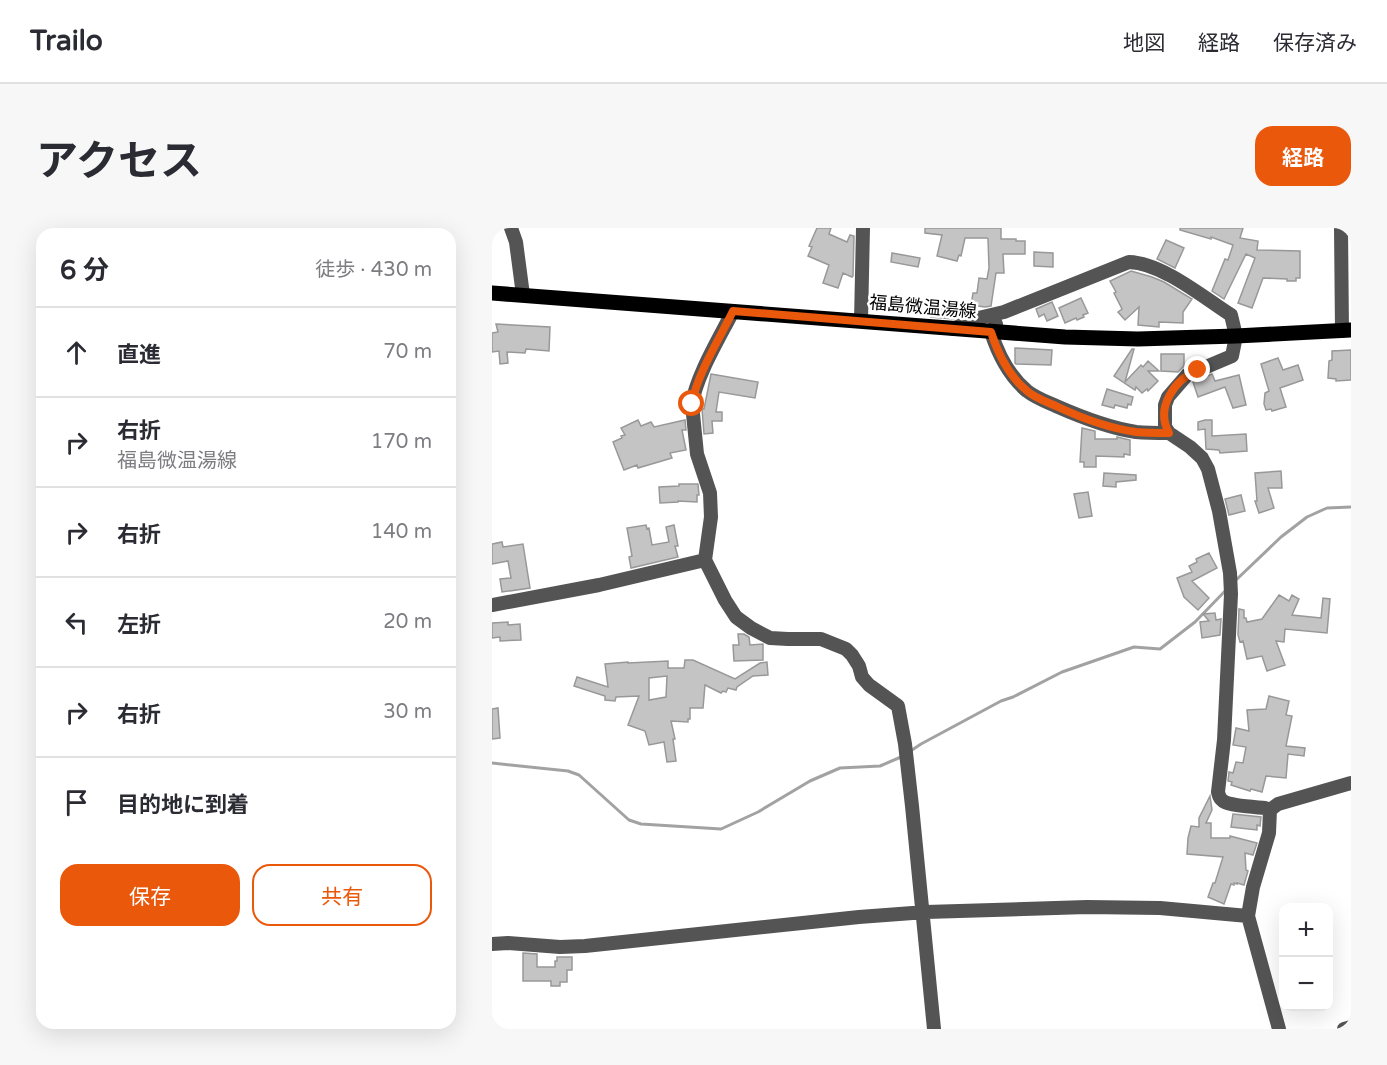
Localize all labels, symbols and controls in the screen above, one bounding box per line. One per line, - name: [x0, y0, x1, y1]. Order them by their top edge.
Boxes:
- text: Trailo: [30, 24, 103, 58]
- text: 地図: [1123, 31, 1165, 56]
- text: 経路: [1198, 31, 1240, 56]
- text: 保存済み: [1273, 31, 1357, 56]
- button: 経路: [1255, 126, 1351, 186]
- text: アクセス: [36, 136, 202, 187]
- text: 6 分: [60, 255, 109, 286]
- text: 徒歩 · 430 m: [315, 258, 432, 282]
- street label: 福島微温湯線: [868, 291, 978, 323]
- icon: ahead: [60, 336, 93, 369]
- text: 70 m: [383, 340, 432, 364]
- text: 直進: [117, 342, 161, 368]
- route end: [1184, 356, 1210, 382]
- route start: [678, 390, 704, 416]
- text: 右折: [117, 418, 161, 444]
- icon: right: [60, 426, 93, 459]
- text: 170 m: [371, 430, 432, 454]
- text: 福島微温湯線: [117, 449, 237, 473]
- icon: right: [60, 516, 93, 549]
- text: 140 m: [371, 520, 432, 544]
- text: 右折: [117, 522, 161, 548]
- icon: left: [60, 606, 93, 639]
- text: 20 m: [383, 610, 432, 634]
- text: 左折: [117, 612, 161, 638]
- icon: right: [60, 696, 93, 729]
- text: 30 m: [383, 700, 432, 724]
- text: 右折: [117, 702, 161, 728]
- icon: arrive: [60, 786, 93, 819]
- text: 目的地に到着: [117, 792, 249, 818]
- button: 保存: [60, 864, 240, 926]
- button: 共有: [252, 864, 432, 926]
- map controls: [1279, 903, 1333, 1011]
- button: +: [1279, 903, 1333, 957]
- button: −: [1279, 957, 1333, 1011]

